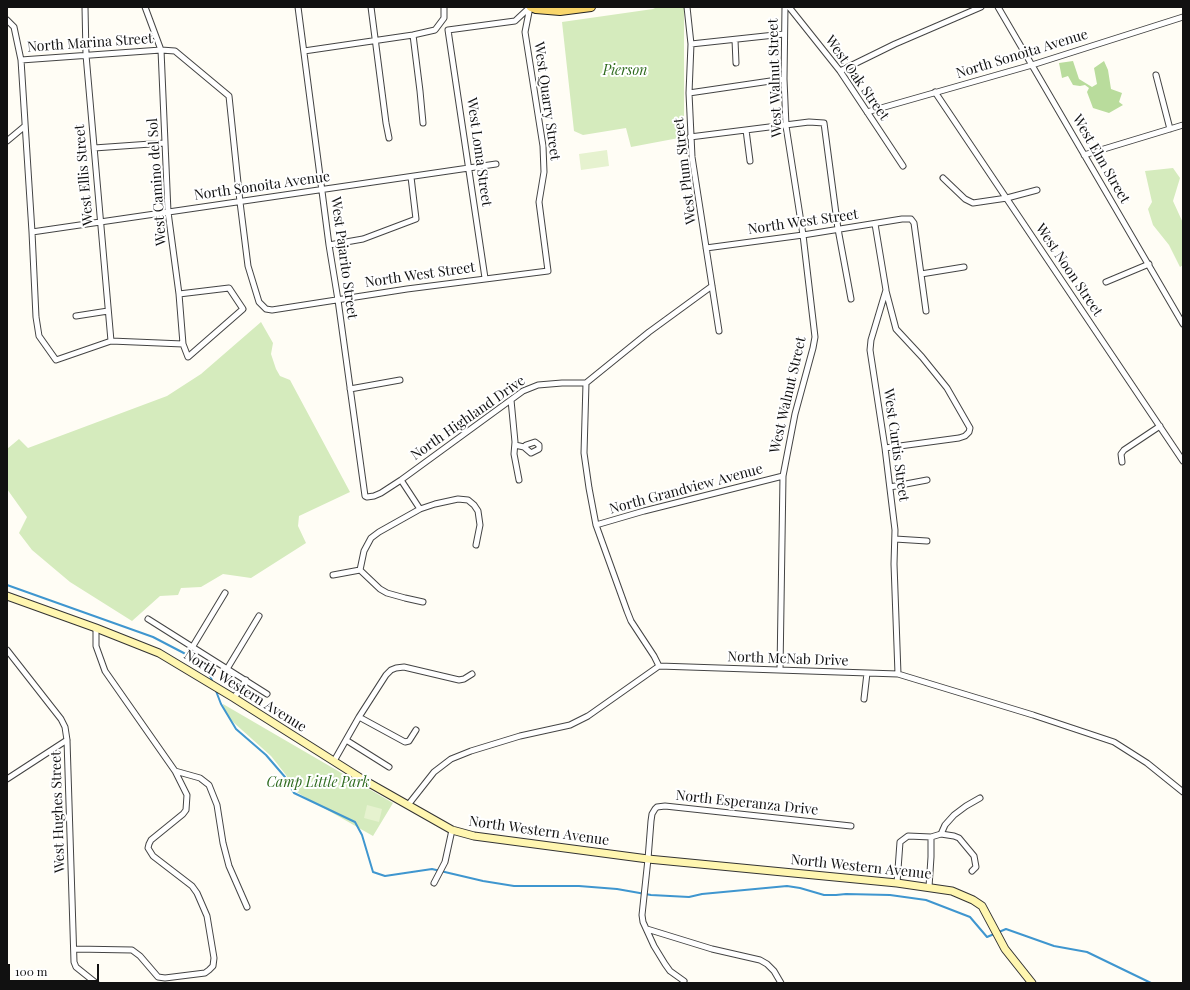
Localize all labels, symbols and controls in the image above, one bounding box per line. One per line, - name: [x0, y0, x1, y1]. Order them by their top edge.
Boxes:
- street label: West Walnut Street: [765, 18, 785, 138]
- street label: North Sonoita Avenue: [954, 26, 1090, 82]
- street label: North Marina Street: [27, 30, 153, 56]
- street label: West Oak Street: [822, 32, 892, 124]
- street label: West Quarry Street: [530, 41, 564, 161]
- park label: Pierson: [603, 63, 647, 79]
- street label: West Loma Street: [463, 96, 495, 208]
- street label: West Elm Street: [1069, 112, 1133, 206]
- street label: West Plum Street: [670, 117, 700, 225]
- street label: West Camino del Sol: [144, 118, 170, 246]
- street label: West Ellis Street: [71, 124, 97, 226]
- street label: North Sonoita Avenue: [193, 168, 331, 204]
- street label: West Pajarito Street: [327, 196, 361, 320]
- street label: North West Street: [747, 206, 859, 238]
- street label: West Noon Street: [1032, 221, 1106, 319]
- street label: North West Street: [364, 259, 476, 291]
- street label: West Walnut Street: [766, 335, 810, 455]
- street label: North Highland Drive: [408, 372, 528, 464]
- street label: West Curtis Street: [880, 387, 912, 503]
- street label: North Grandview Avenue: [607, 460, 765, 518]
- street label: North Western Avenue: [181, 646, 309, 736]
- street label: North McNab Drive: [727, 648, 849, 670]
- street label: West Hughes Street: [47, 751, 69, 873]
- park label: Camp Little Park: [266, 775, 370, 791]
- street label: North Esperanza Drive: [675, 787, 819, 819]
- street label: North Western Avenue: [468, 813, 610, 849]
- street label: North Western Avenue: [790, 851, 932, 883]
- scale bar: [10, 956, 101, 982]
- text: 100 m: [15, 963, 47, 979]

